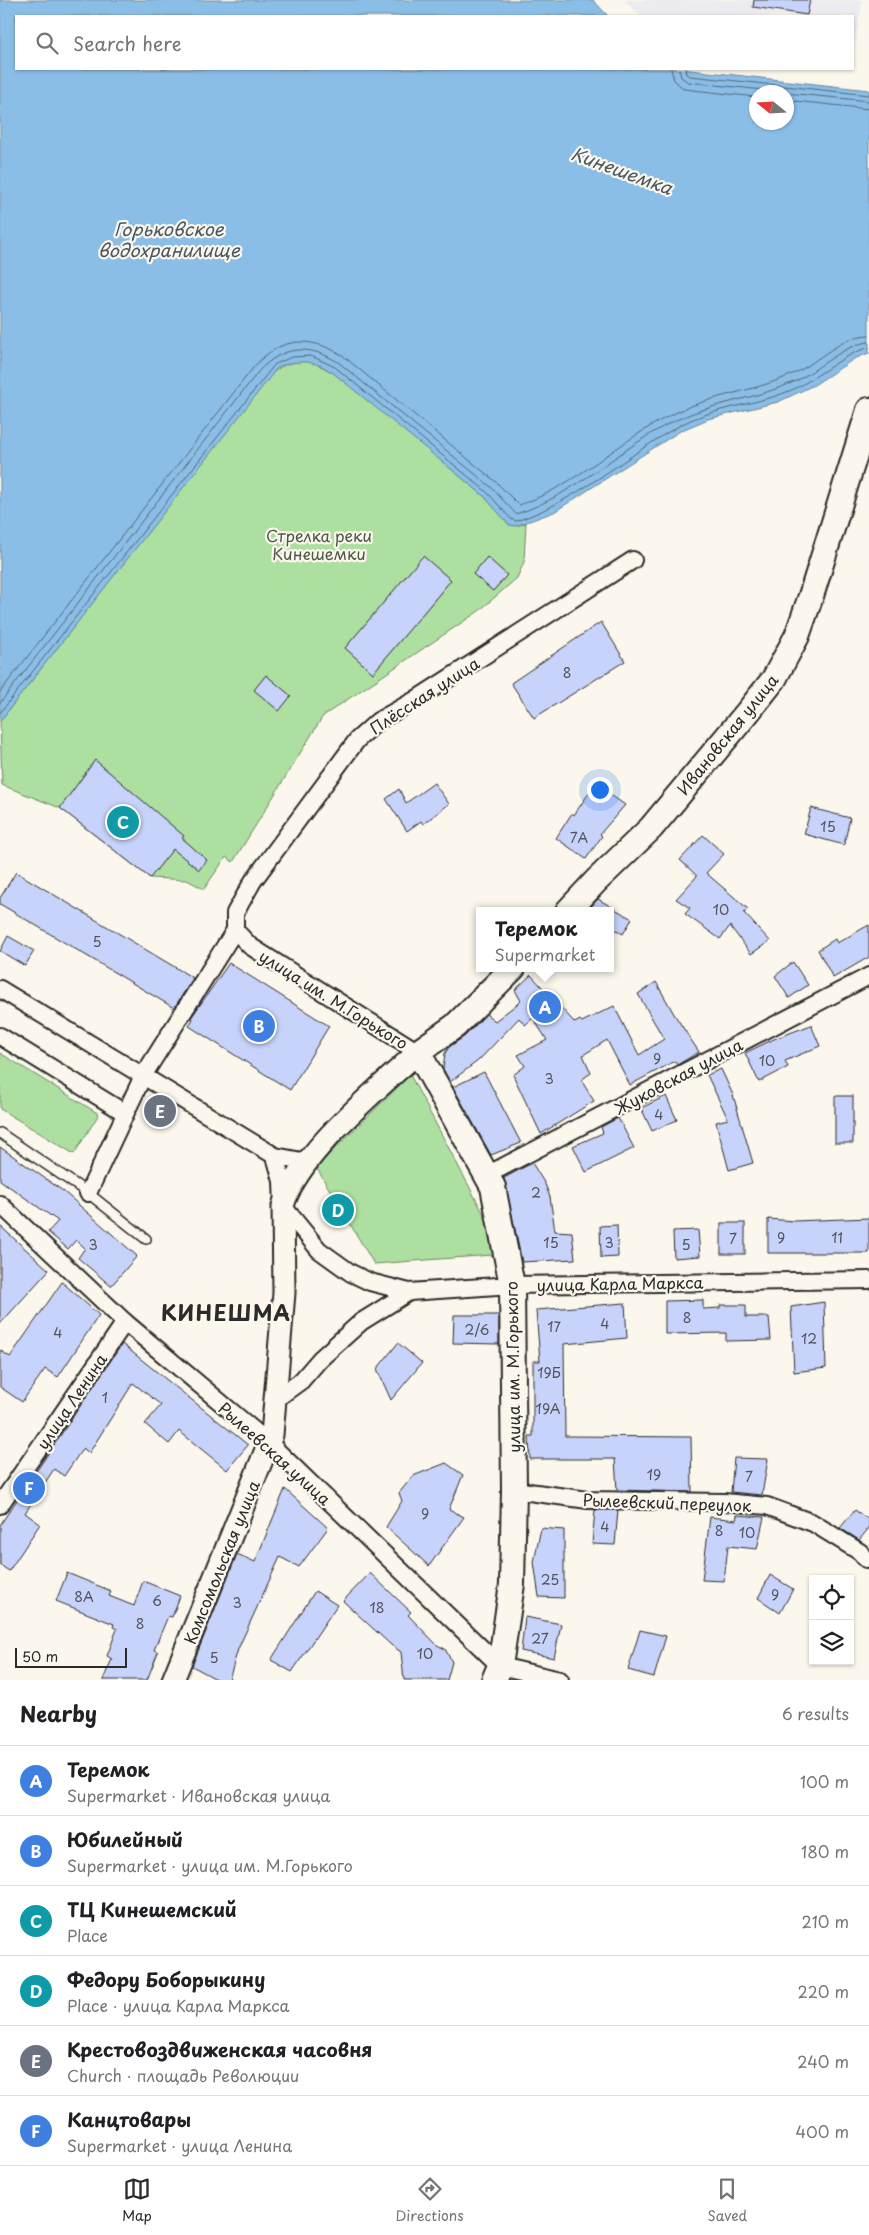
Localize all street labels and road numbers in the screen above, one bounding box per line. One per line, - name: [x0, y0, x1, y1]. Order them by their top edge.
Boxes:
- street label: Плёсская улица: [364, 650, 484, 740]
- street label: Ивановская улица: [671, 668, 783, 800]
- street label: улица им. М.Горького: [255, 943, 413, 1055]
- street label: Жуковская улица: [610, 1032, 746, 1120]
- street label: улица Карла Маркса: [536, 1270, 704, 1296]
- street label: улица им. М.Горького: [499, 1281, 525, 1453]
- street label: улица Ленина: [30, 1348, 112, 1454]
- street label: Рылеевская улица: [213, 1396, 337, 1510]
- street label: Комсомольская улица: [177, 1477, 265, 1647]
- street label: Рылеевский переулок: [582, 1487, 752, 1517]

